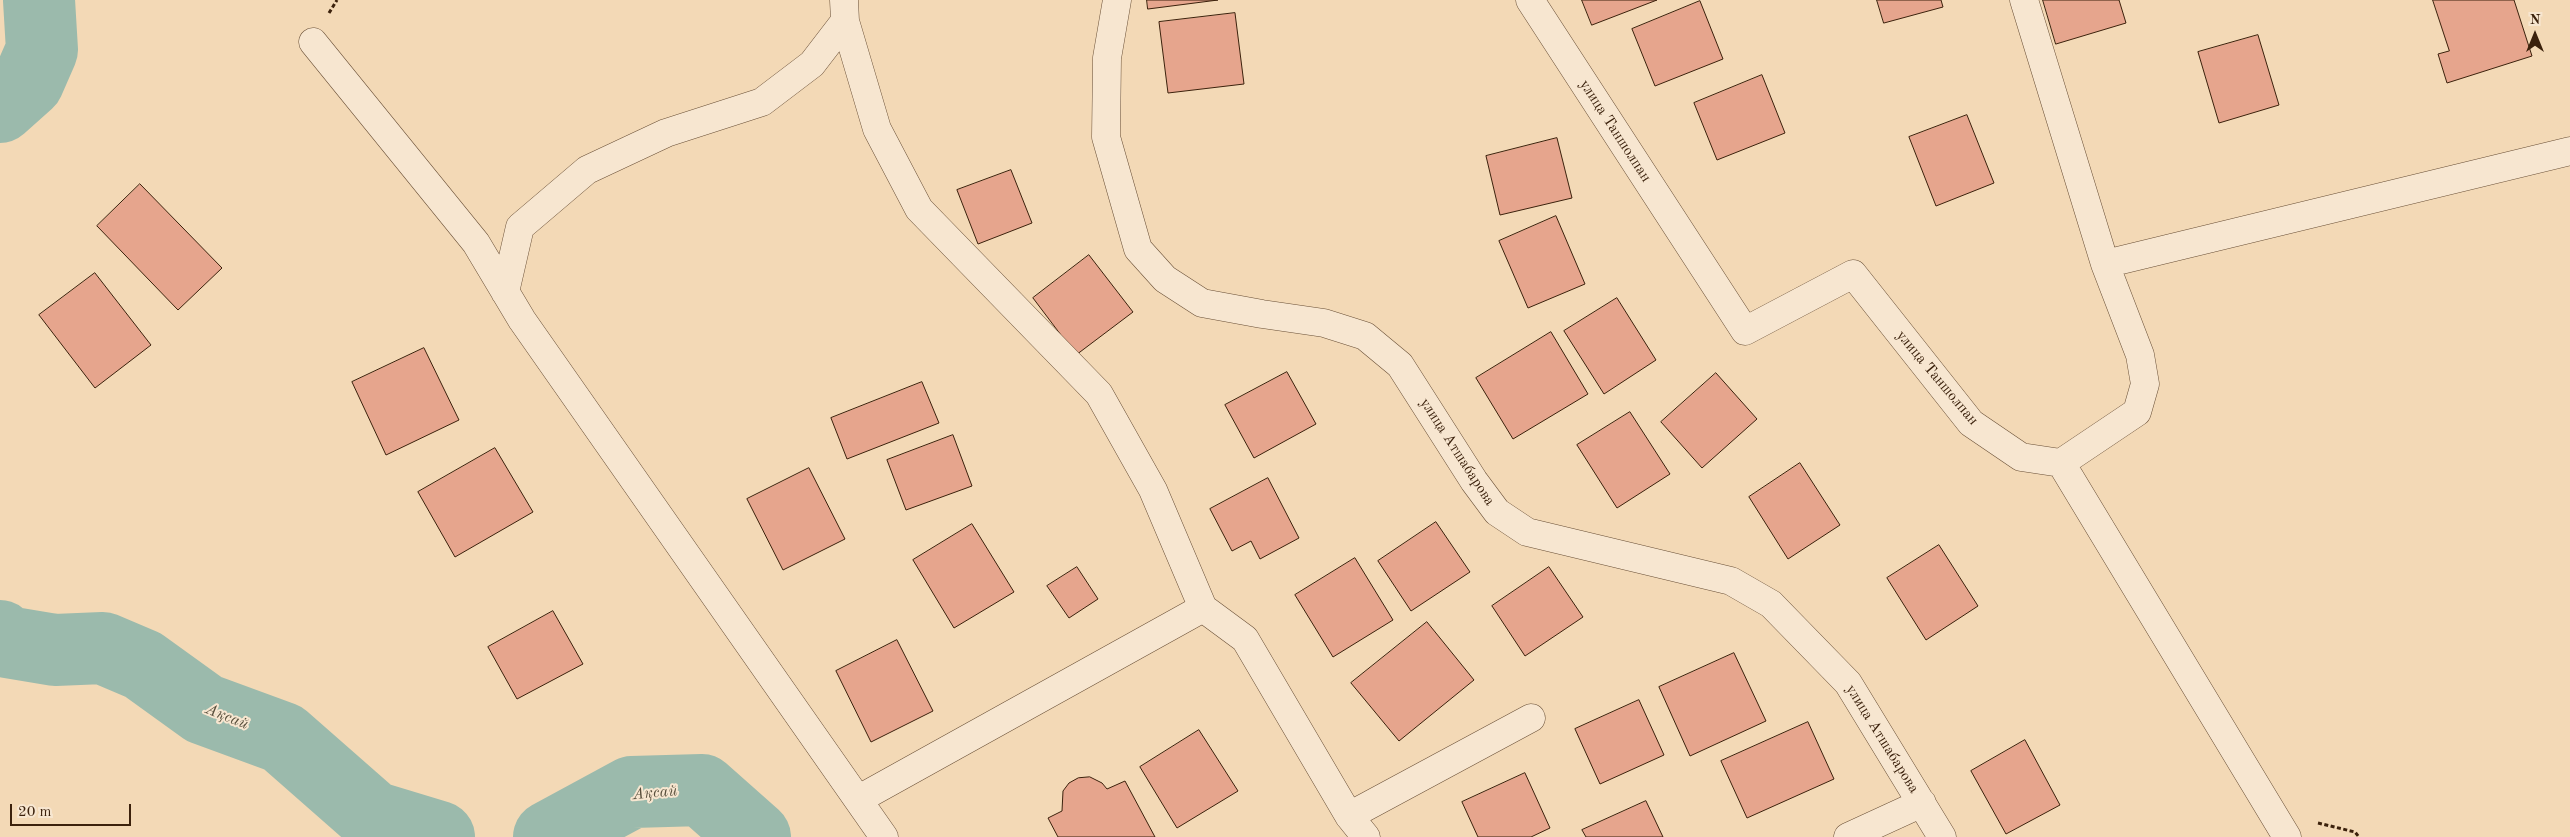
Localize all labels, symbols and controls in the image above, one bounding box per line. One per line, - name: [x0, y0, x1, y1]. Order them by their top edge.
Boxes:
- north arrow: [2510, 10, 2560, 60]
- text: N: [2530, 13, 2540, 27]
- street label: улица Таншолпан: [1575, 76, 1655, 186]
- street label: улица Таншолпан: [1892, 327, 1982, 429]
- street label: улица Атшабарова: [1416, 395, 1498, 509]
- street label: улица Атшабарова: [1841, 681, 1923, 797]
- water label: Ақсай: [203, 700, 251, 734]
- water label: Ақсай: [632, 781, 678, 805]
- scale bar: [12, 794, 134, 826]
- text: 20 m: [18, 805, 52, 820]

